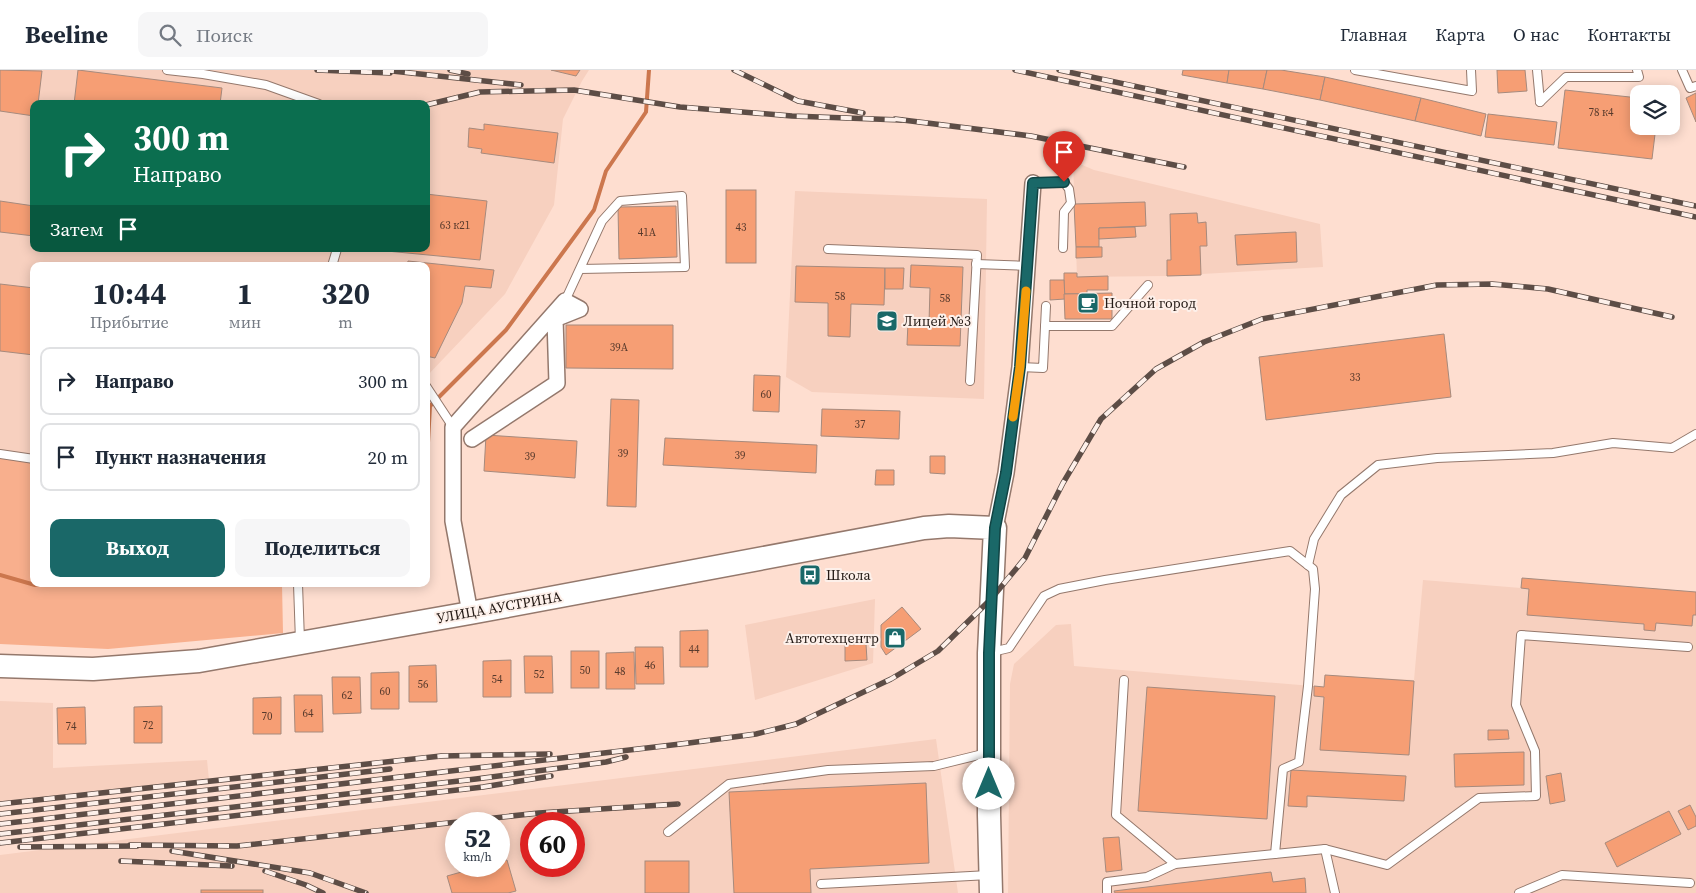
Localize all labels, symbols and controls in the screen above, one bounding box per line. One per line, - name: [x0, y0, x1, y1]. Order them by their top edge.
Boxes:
- search box: [138, 12, 488, 57]
- text: Beeline: [25, 18, 108, 51]
- icon: search: [156, 21, 184, 49]
- text: Поиск: [196, 22, 253, 48]
- text: Главная: [1340, 22, 1407, 47]
- text: Карта: [1435, 22, 1485, 47]
- text: О нас: [1513, 22, 1559, 47]
- text: Контакты: [1587, 22, 1671, 47]
- map controls: [1630, 85, 1680, 135]
- button: layers: [1630, 85, 1680, 135]
- house number: 78 к4: [1588, 105, 1614, 120]
- text: 300 m: [133, 114, 229, 162]
- icon: right: [50, 120, 115, 185]
- pin: [1043, 131, 1085, 182]
- icon: arrive: [1050, 138, 1078, 166]
- text: Направо: [133, 159, 222, 189]
- icon: arrive: [114, 215, 142, 243]
- text: Затем: [50, 216, 104, 242]
- house number: 63 к21: [440, 218, 470, 233]
- house number: 43: [736, 220, 747, 235]
- house number: 41А: [638, 225, 657, 240]
- text: 10:44: [92, 273, 166, 314]
- text: 1: [237, 273, 253, 314]
- text: 320: [321, 273, 370, 314]
- house number: 58: [835, 289, 846, 304]
- house number: 58: [940, 291, 951, 306]
- cafe icon: Ночной город: [1076, 291, 1100, 315]
- place label: Ночной город: [1104, 293, 1196, 313]
- school or university icon: Лицей №3: [875, 309, 899, 333]
- text: Прибытие: [90, 311, 169, 333]
- text: мин: [229, 311, 261, 333]
- text: m: [338, 311, 353, 333]
- place label: Лицей №3: [903, 311, 971, 331]
- house number: 39А: [610, 340, 629, 355]
- icon: right: [52, 367, 80, 395]
- text: Направо: [95, 368, 174, 394]
- text: 300 m: [358, 368, 408, 394]
- house number: 33: [1350, 370, 1361, 385]
- house number: 60: [761, 387, 772, 402]
- house number: 37: [855, 417, 866, 432]
- icon: arrive: [52, 443, 80, 471]
- text: Пункт назначения: [95, 444, 266, 470]
- text: 20 m: [367, 444, 408, 470]
- house number: 39: [618, 446, 629, 461]
- house number: 39: [735, 448, 746, 463]
- house number: 39: [525, 449, 536, 464]
- button: Выход: [50, 519, 225, 577]
- button: Поделиться: [235, 519, 410, 577]
- bus stop icon: Школа: [798, 563, 822, 587]
- place label: Школа: [826, 565, 872, 585]
- street label: УЛИЦА АУСТРИНА: [435, 586, 564, 628]
- shop icon: Автотехцентр: [883, 626, 907, 650]
- place label: Автотехцентр: [785, 628, 879, 648]
- house number: 44: [689, 642, 700, 657]
- house number: 46: [645, 658, 656, 673]
- house number: 50: [580, 663, 591, 678]
- house number: 48: [615, 664, 626, 679]
- house number: 52: [534, 667, 545, 682]
- house number: 54: [492, 672, 503, 687]
- house number: 56: [418, 677, 429, 692]
- house number: 60: [380, 684, 391, 699]
- house number: 62: [342, 688, 353, 703]
- house number: 64: [303, 706, 314, 721]
- house number: 70: [262, 709, 273, 724]
- house number: 72: [143, 718, 154, 733]
- house number: 74: [66, 719, 77, 734]
- position arrow: [962, 757, 1014, 809]
- speed limit sign: 60: [520, 812, 585, 877]
- text: 52: [464, 821, 491, 855]
- text: km/h: [463, 849, 492, 865]

